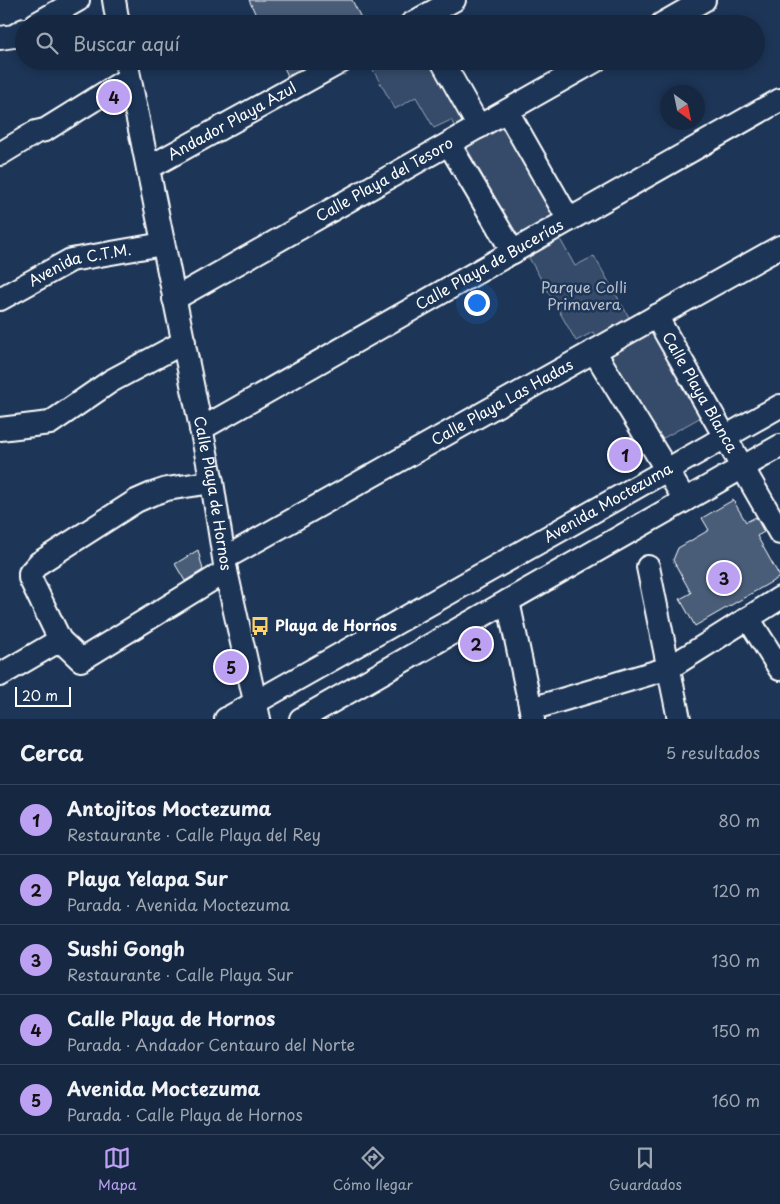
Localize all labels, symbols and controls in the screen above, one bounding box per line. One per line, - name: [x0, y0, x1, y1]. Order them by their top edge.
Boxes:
- search box: [15, 15, 765, 70]
- icon: search: [33, 29, 61, 57]
- text: Buscar aquí: [73, 29, 180, 57]
- street label: Andador Playa Azul: [163, 75, 300, 165]
- pin: 4: [98, 78, 130, 116]
- north arrow: [660, 85, 705, 130]
- street label: Calle Playa del Tesoro: [311, 131, 457, 227]
- street label: Calle Playa de Bucerías: [411, 212, 567, 315]
- street label: Avenida C.T.M.: [24, 237, 133, 291]
- park label: Parque Colli Primavera: [541, 275, 627, 315]
- your location: [464, 290, 490, 316]
- street label: Calle Playa Blanca: [657, 327, 745, 457]
- street label: Calle Playa Las Hadas: [426, 352, 577, 450]
- street label: Calle Playa de Hornos: [189, 414, 239, 572]
- pin: 1: [609, 436, 641, 474]
- street label: Avenida Moctezuma: [539, 456, 677, 547]
- pin: 3: [708, 559, 740, 597]
- place label: Playa de Hornos: [275, 613, 397, 636]
- bus stop icon: Playa de Hornos: [249, 615, 271, 637]
- pin: 2: [460, 625, 492, 663]
- pin: 5: [215, 648, 247, 686]
- scale bar: [15, 684, 71, 707]
- text: 20 m: [22, 685, 58, 706]
- text: Cerca: [20, 736, 84, 768]
- text: 5 resultados: [666, 740, 760, 764]
- text: Antojitos Moctezuma: [67, 794, 271, 822]
- text: 1: [32, 808, 40, 832]
- text: 80 m: [718, 808, 760, 832]
- text: Restaurante · Calle Playa del Rey: [67, 822, 321, 846]
- text: Playa Yelapa Sur: [67, 864, 228, 892]
- text: 2: [30, 878, 42, 902]
- text: 120 m: [713, 878, 760, 902]
- text: Parada · Avenida Moctezuma: [67, 892, 290, 916]
- text: Sushi Gongh: [67, 934, 185, 962]
- text: 3: [31, 948, 41, 972]
- text: 130 m: [712, 948, 760, 972]
- text: Restaurante · Calle Playa Sur: [67, 962, 293, 986]
- text: Calle Playa de Hornos: [67, 1004, 275, 1032]
- text: 4: [31, 1018, 41, 1042]
- text: 150 m: [712, 1018, 760, 1042]
- text: Parada · Andador Centauro del Norte: [67, 1032, 355, 1056]
- text: Avenida Moctezuma: [67, 1074, 260, 1102]
- text: 5: [31, 1088, 41, 1112]
- text: 160 m: [712, 1088, 760, 1112]
- text: Parada · Calle Playa de Hornos: [67, 1102, 303, 1126]
- tab: Mapa: [98, 1144, 137, 1195]
- tab: Cómo llegar: [333, 1144, 413, 1195]
- tab: Guardados: [609, 1144, 682, 1195]

